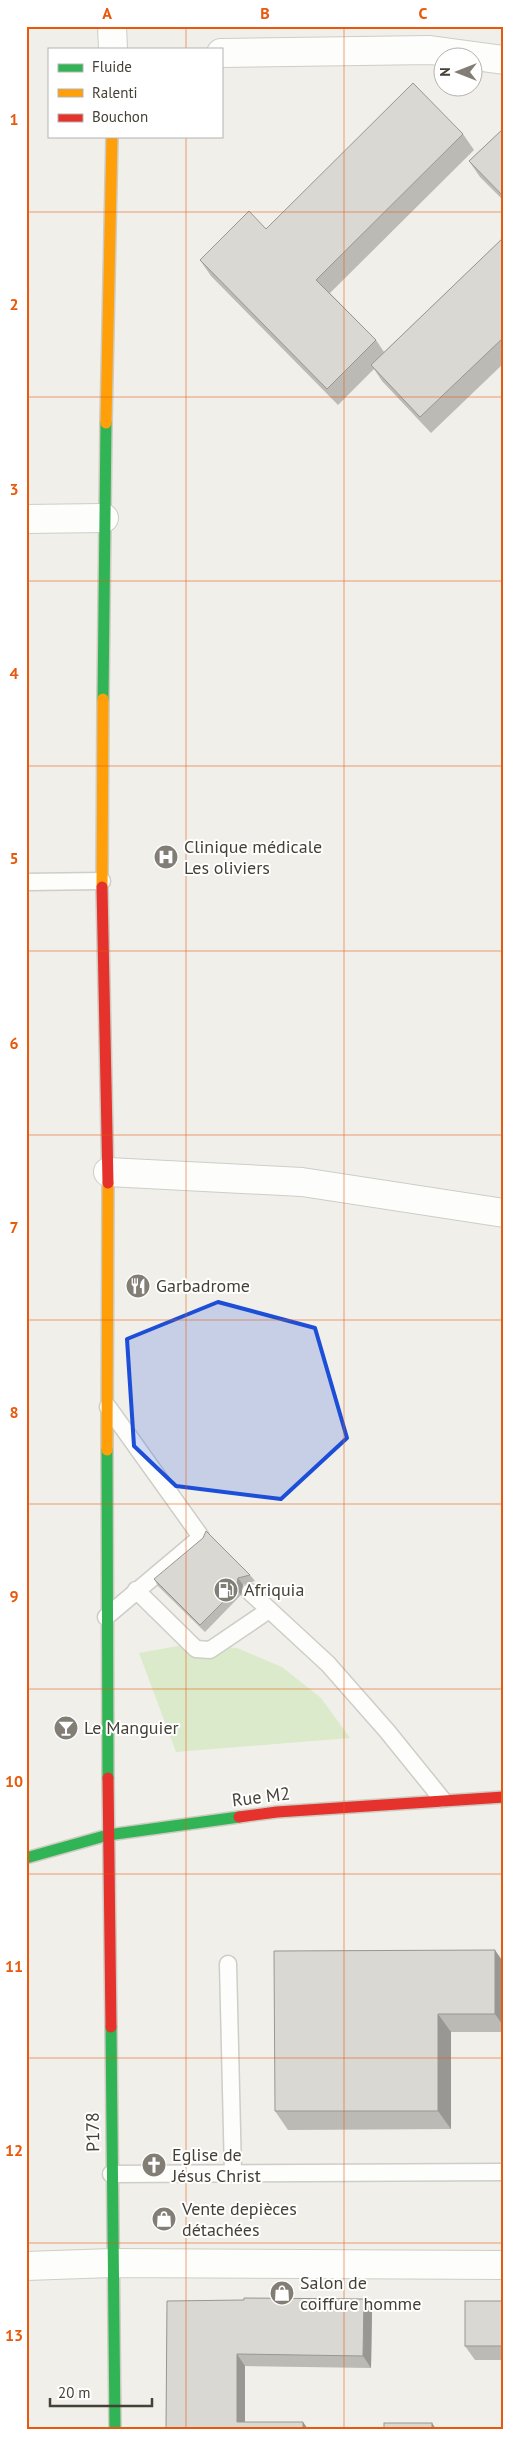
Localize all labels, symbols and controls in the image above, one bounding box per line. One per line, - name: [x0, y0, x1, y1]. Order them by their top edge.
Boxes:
- text: A: [102, 3, 112, 23]
- text: B: [260, 3, 270, 23]
- text: C: [419, 3, 428, 23]
- legend: [48, 48, 222, 138]
- north arrow: [432, 48, 482, 98]
- text: Fluide: [92, 57, 132, 76]
- text: N: [436, 67, 454, 77]
- text: Ralenti: [92, 83, 138, 102]
- text: Bouchon: [92, 107, 148, 126]
- text: 1: [9, 109, 19, 129]
- text: 2: [9, 294, 19, 314]
- text: 3: [9, 479, 19, 499]
- text: 4: [9, 663, 19, 683]
- place label: Clinique médicale Les oliviers: [184, 835, 322, 879]
- hospital icon: Clinique médicale Les oliviers: [153, 844, 179, 870]
- text: 5: [9, 848, 19, 868]
- text: 6: [9, 1033, 19, 1053]
- text: 7: [9, 1217, 19, 1237]
- restaurant icon: Garbadrome: [125, 1273, 151, 1299]
- place label: Garbadrome: [156, 1274, 250, 1297]
- text: 8: [9, 1402, 19, 1422]
- fuel station icon: Afriquia: [213, 1577, 239, 1603]
- place label: Afriquia: [244, 1578, 304, 1601]
- text: 9: [9, 1586, 19, 1606]
- bar icon: Le Manguier: [53, 1715, 79, 1741]
- place label: Le Manguier: [84, 1716, 179, 1739]
- text: 10: [5, 1771, 23, 1791]
- street label: Rue M2: [231, 1782, 291, 1811]
- text: 11: [5, 1956, 23, 1976]
- street label: P178: [81, 2112, 104, 2152]
- text: 12: [5, 2140, 23, 2160]
- place label: Eglise de Jésus Christ: [171, 2143, 261, 2187]
- church icon: Eglise de Jésus Christ: [141, 2152, 167, 2178]
- place label: Vente depièces détachées: [181, 2197, 297, 2241]
- shop icon: Vente depièces détachées: [151, 2206, 177, 2232]
- place label: Salon de coiffure homme: [300, 2271, 421, 2315]
- shop icon: Salon de coiffure homme: [269, 2280, 295, 2306]
- text: 13: [5, 2325, 23, 2345]
- scale bar: [50, 2375, 152, 2407]
- text: 20 m: [58, 2383, 91, 2402]

